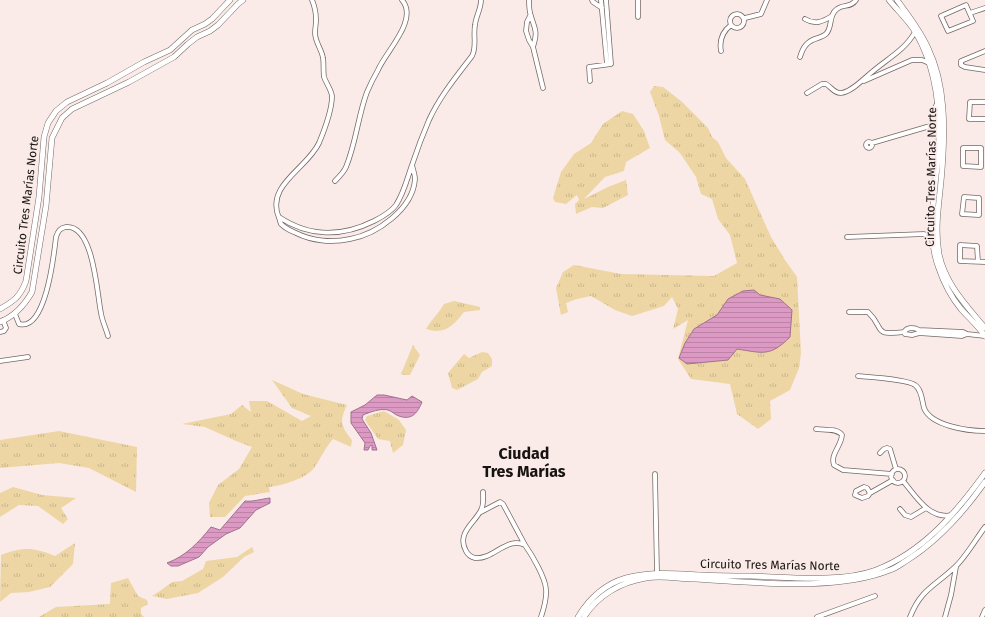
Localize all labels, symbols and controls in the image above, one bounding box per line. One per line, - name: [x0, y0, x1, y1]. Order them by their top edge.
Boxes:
- street label: Circuito Tres Marías Norte: [923, 107, 939, 247]
- street label: Circuito Tres Marías Norte: [11, 135, 41, 275]
- district label: Ciudad Tres Marías: [482, 444, 566, 481]
- street label: Circuito Tres Marías Norte: [700, 557, 840, 573]

